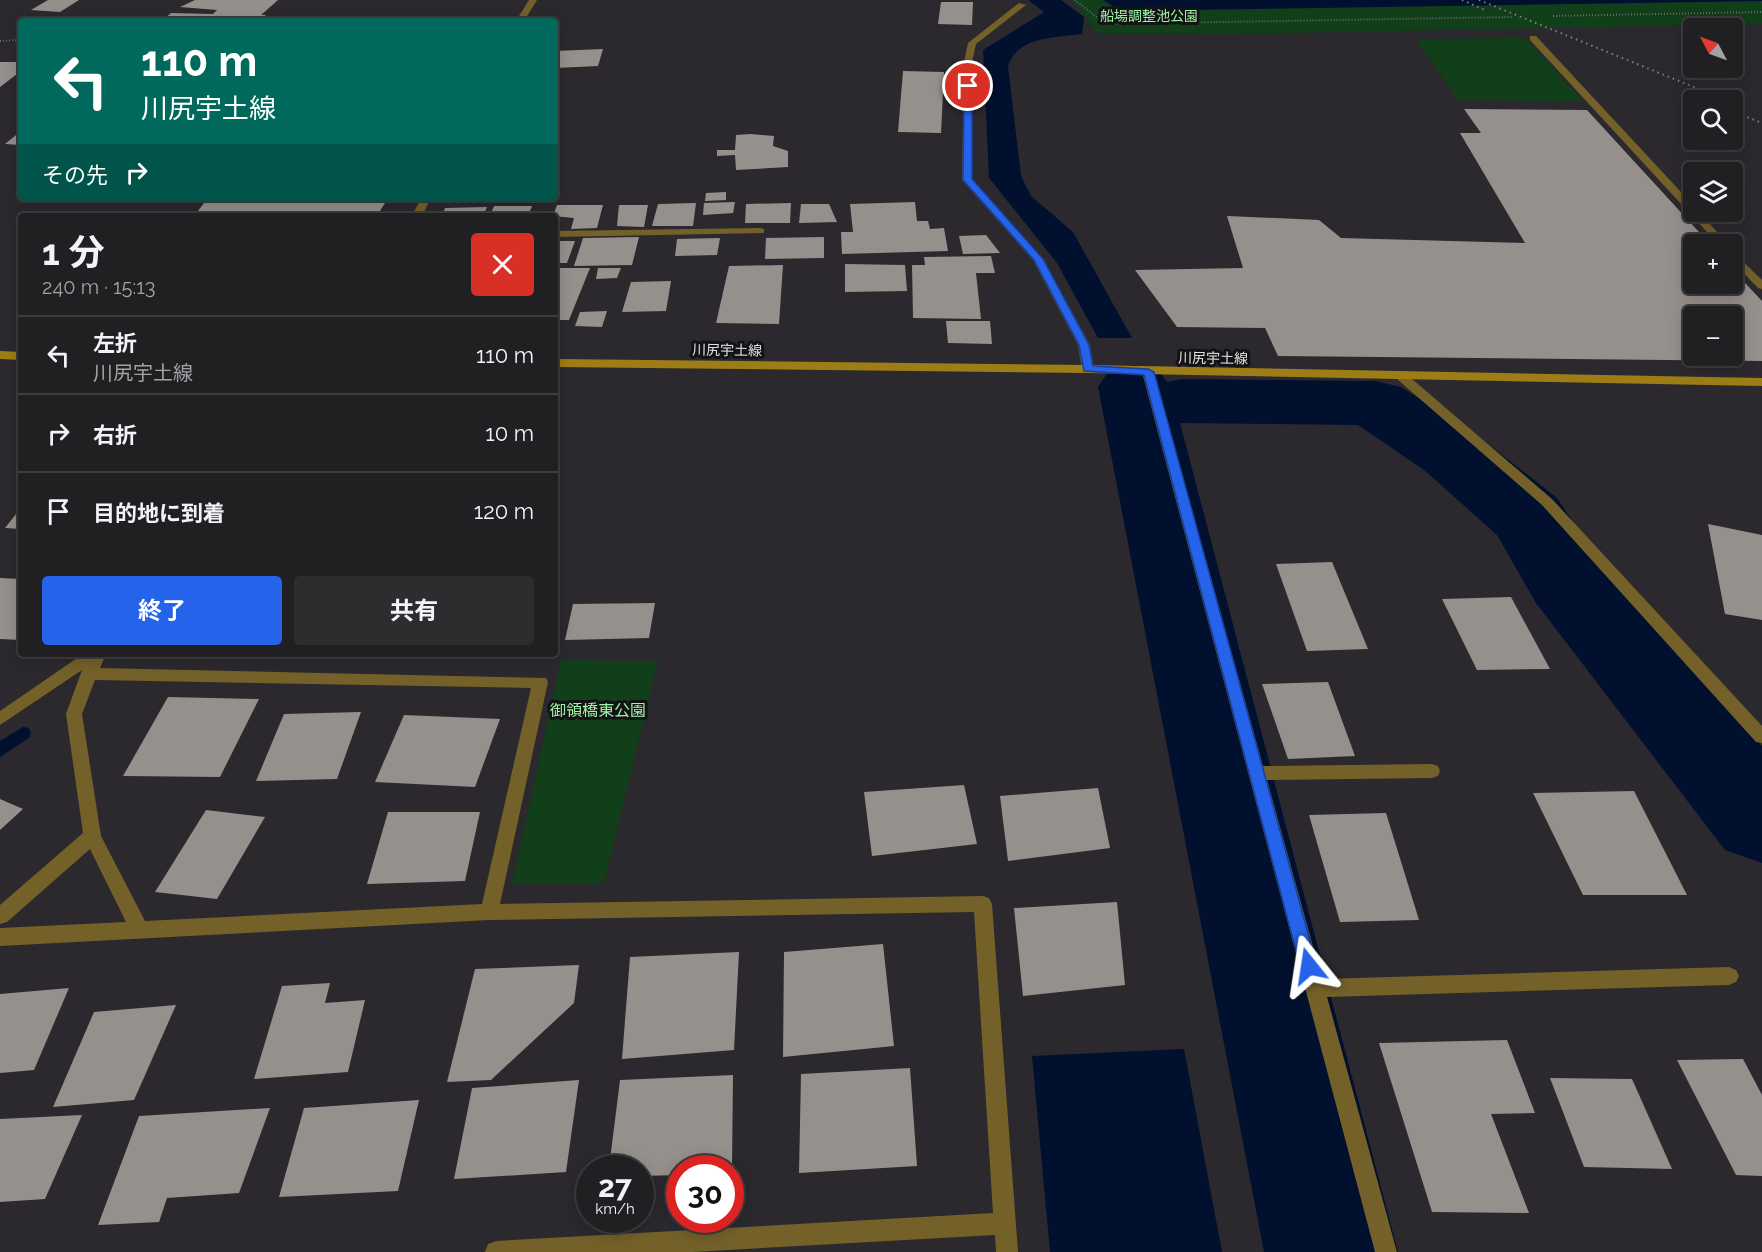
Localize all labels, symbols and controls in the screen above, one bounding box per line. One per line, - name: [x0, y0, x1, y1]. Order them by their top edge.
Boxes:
- park label: 船場調整池公園: [1100, 8, 1198, 24]
- north arrow: [1683, 18, 1743, 78]
- map controls: [1683, 18, 1743, 366]
- text: 110 m: [141, 37, 257, 86]
- icon: left: [42, 42, 120, 120]
- pin: [942, 60, 993, 111]
- icon: arrive: [951, 69, 984, 102]
- button: search: [1683, 90, 1743, 150]
- text: 川尻宇土線: [141, 93, 276, 124]
- icon: right: [120, 156, 153, 189]
- text: その先: [42, 162, 108, 188]
- button: layers: [1683, 162, 1743, 222]
- text: 1 分: [42, 231, 104, 273]
- button: close: [471, 233, 534, 296]
- button: +: [1683, 234, 1743, 294]
- text: 240 m · 15:13: [42, 275, 156, 299]
- button: −: [1683, 306, 1743, 366]
- text: 左折: [93, 330, 137, 356]
- icon: left: [42, 339, 75, 372]
- street label: 川尻宇土線: [692, 341, 762, 359]
- text: 110 m: [476, 342, 534, 368]
- street label: 川尻宇土線: [1178, 349, 1248, 367]
- text: 川尻宇土線: [93, 361, 193, 385]
- icon: right: [42, 417, 75, 450]
- text: 10 m: [485, 420, 534, 446]
- text: 右折: [93, 422, 137, 448]
- icon: arrive: [42, 495, 75, 528]
- text: 120 m: [474, 498, 534, 524]
- text: 目的地に到着: [93, 500, 225, 526]
- button: 終了: [42, 576, 282, 645]
- button: 共有: [294, 576, 534, 645]
- park label: 御領橋東公園: [550, 701, 646, 720]
- position arrow: [1277, 934, 1341, 998]
- speed limit sign: 30: [666, 1155, 744, 1233]
- text: 27: [598, 1169, 632, 1204]
- text: km/h: [595, 1200, 635, 1218]

